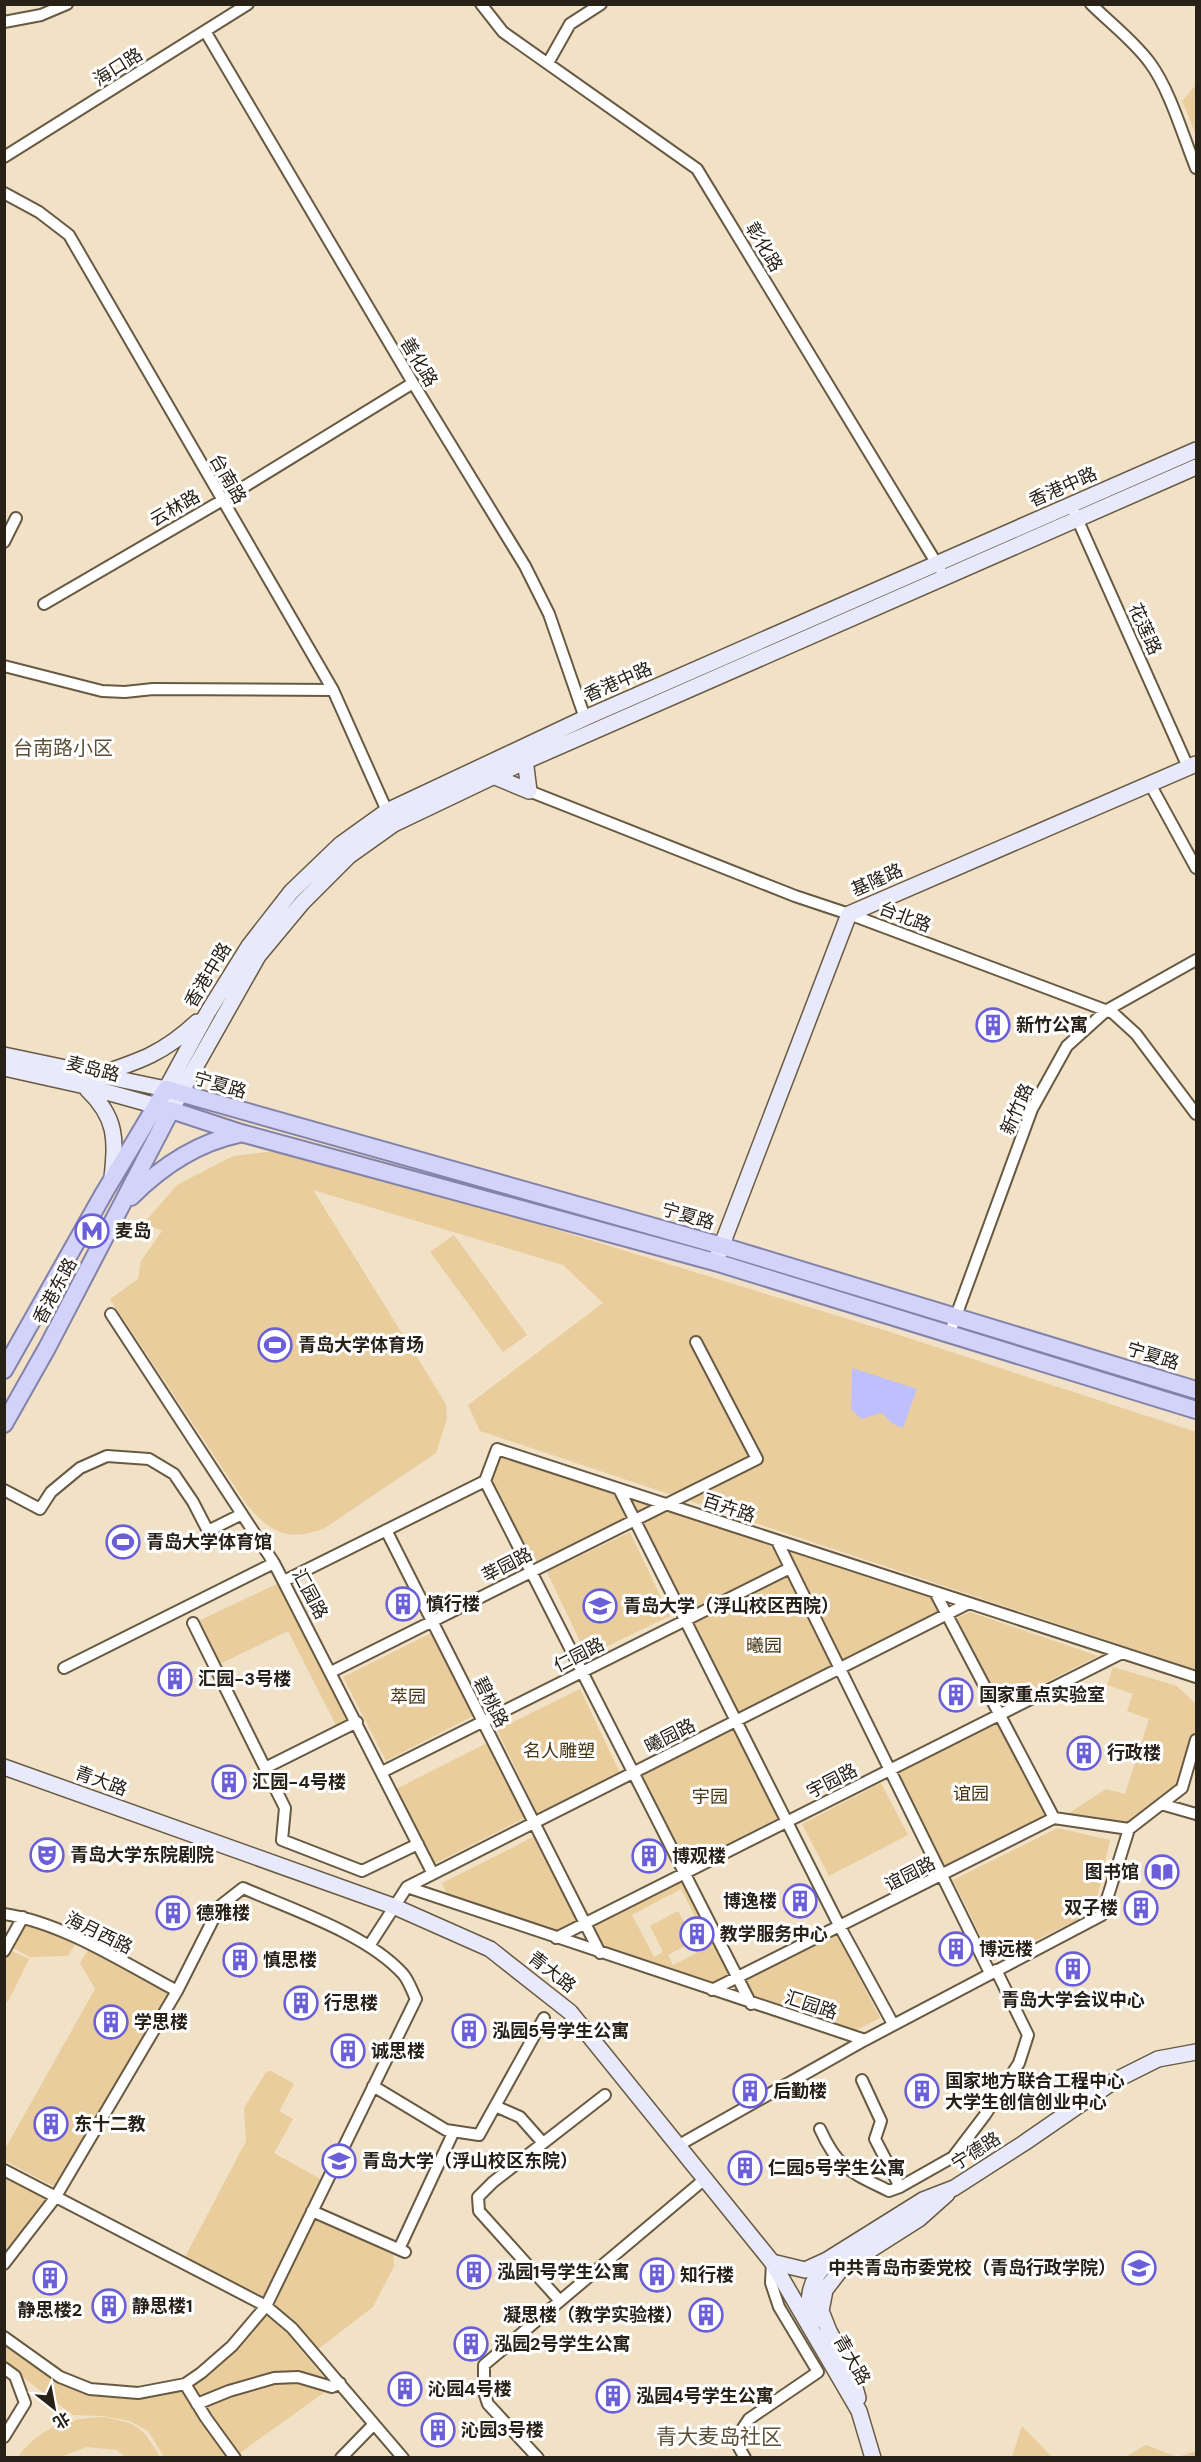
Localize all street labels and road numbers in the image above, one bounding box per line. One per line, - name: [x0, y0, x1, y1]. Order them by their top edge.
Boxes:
- street label: 海口路: [89, 43, 147, 91]
- street label: 彰化路: [740, 218, 788, 276]
- street label: 善化路: [395, 333, 443, 391]
- street label: 台南路: [204, 450, 252, 508]
- street label: 香港中路: [1025, 461, 1101, 513]
- street label: 云林路: [146, 484, 204, 532]
- street label: 花莲路: [1123, 599, 1167, 659]
- street label: 香港中路: [580, 656, 656, 708]
- street label: 基隆路: [847, 858, 907, 902]
- street label: 台北路: [875, 896, 935, 938]
- street label: 香港中路: [179, 938, 237, 1012]
- street label: 麦岛路: [64, 1051, 122, 1087]
- street label: 宁夏路: [191, 1066, 249, 1104]
- street label: 新竹路: [995, 1079, 1039, 1139]
- street label: 宁夏路: [659, 1197, 717, 1235]
- street label: 香港东路: [28, 1254, 82, 1328]
- street label: 宁夏路: [1124, 1337, 1182, 1375]
- street label: 百卉路: [700, 1488, 758, 1528]
- street label: 莘园路: [477, 1542, 537, 1588]
- street label: 汇园路: [287, 1565, 333, 1623]
- street label: 仁园路: [549, 1632, 609, 1678]
- street label: 碧桃路: [468, 1672, 514, 1732]
- street label: 曦园路: [640, 1713, 700, 1759]
- street label: 宇园路: [802, 1758, 862, 1804]
- street label: 青大路: [72, 1760, 130, 1802]
- street label: 谊园路: [880, 1851, 940, 1897]
- street label: 海月西路: [61, 1906, 137, 1960]
- street label: 青大路: [523, 1946, 581, 1998]
- street label: 汇园路: [782, 1985, 840, 2025]
- street label: 宁德路: [947, 2127, 1005, 2175]
- street label: 青大路: [828, 2331, 876, 2389]

